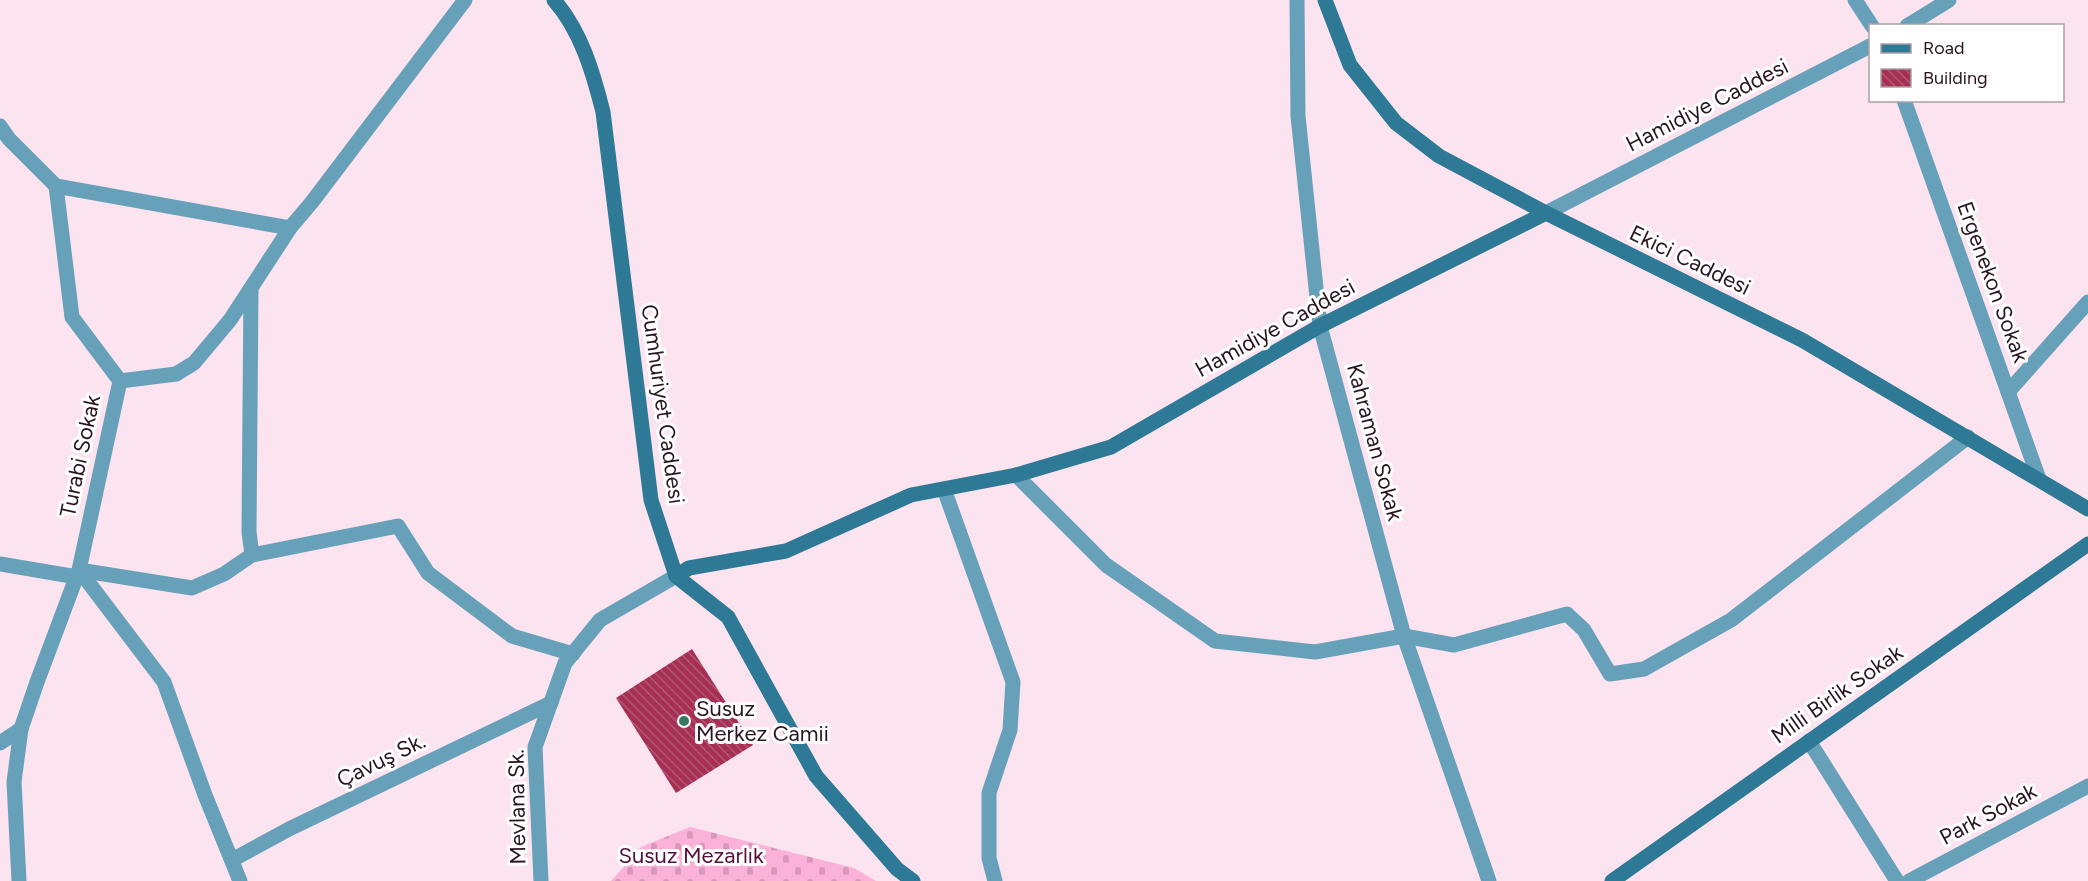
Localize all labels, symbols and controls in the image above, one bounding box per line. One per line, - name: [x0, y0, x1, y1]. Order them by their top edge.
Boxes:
- legend: [1869, 24, 2064, 102]
- text: Road: [1923, 37, 1964, 59]
- street label: Hamidiye Caddesi: [1621, 52, 1793, 158]
- text: Building: [1923, 67, 1988, 89]
- street label: Ergenekon Sokak: [1951, 198, 2035, 366]
- street label: Ekici Caddesi: [1625, 219, 1755, 301]
- street label: Hamidiye Caddesi: [1190, 273, 1360, 383]
- street label: Cumhuriyet Caddesi: [636, 302, 690, 506]
- street label: Kahraman Sokak: [1341, 360, 1409, 524]
- street label: Turabi Sokak: [54, 392, 106, 519]
- street label: Milli Birlik Sokak: [1766, 638, 1908, 749]
- place label: Susuz Merkez Camii: [696, 695, 829, 747]
- marker: Susuz Merkez Camii: [677, 714, 691, 728]
- street label: Çavuş Sk.: [332, 727, 430, 793]
- street label: Mevlana Sk.: [502, 749, 532, 865]
- street label: Park Sokak: [1935, 777, 2041, 851]
- park label: Susuz Mezarlık: [618, 842, 764, 869]

